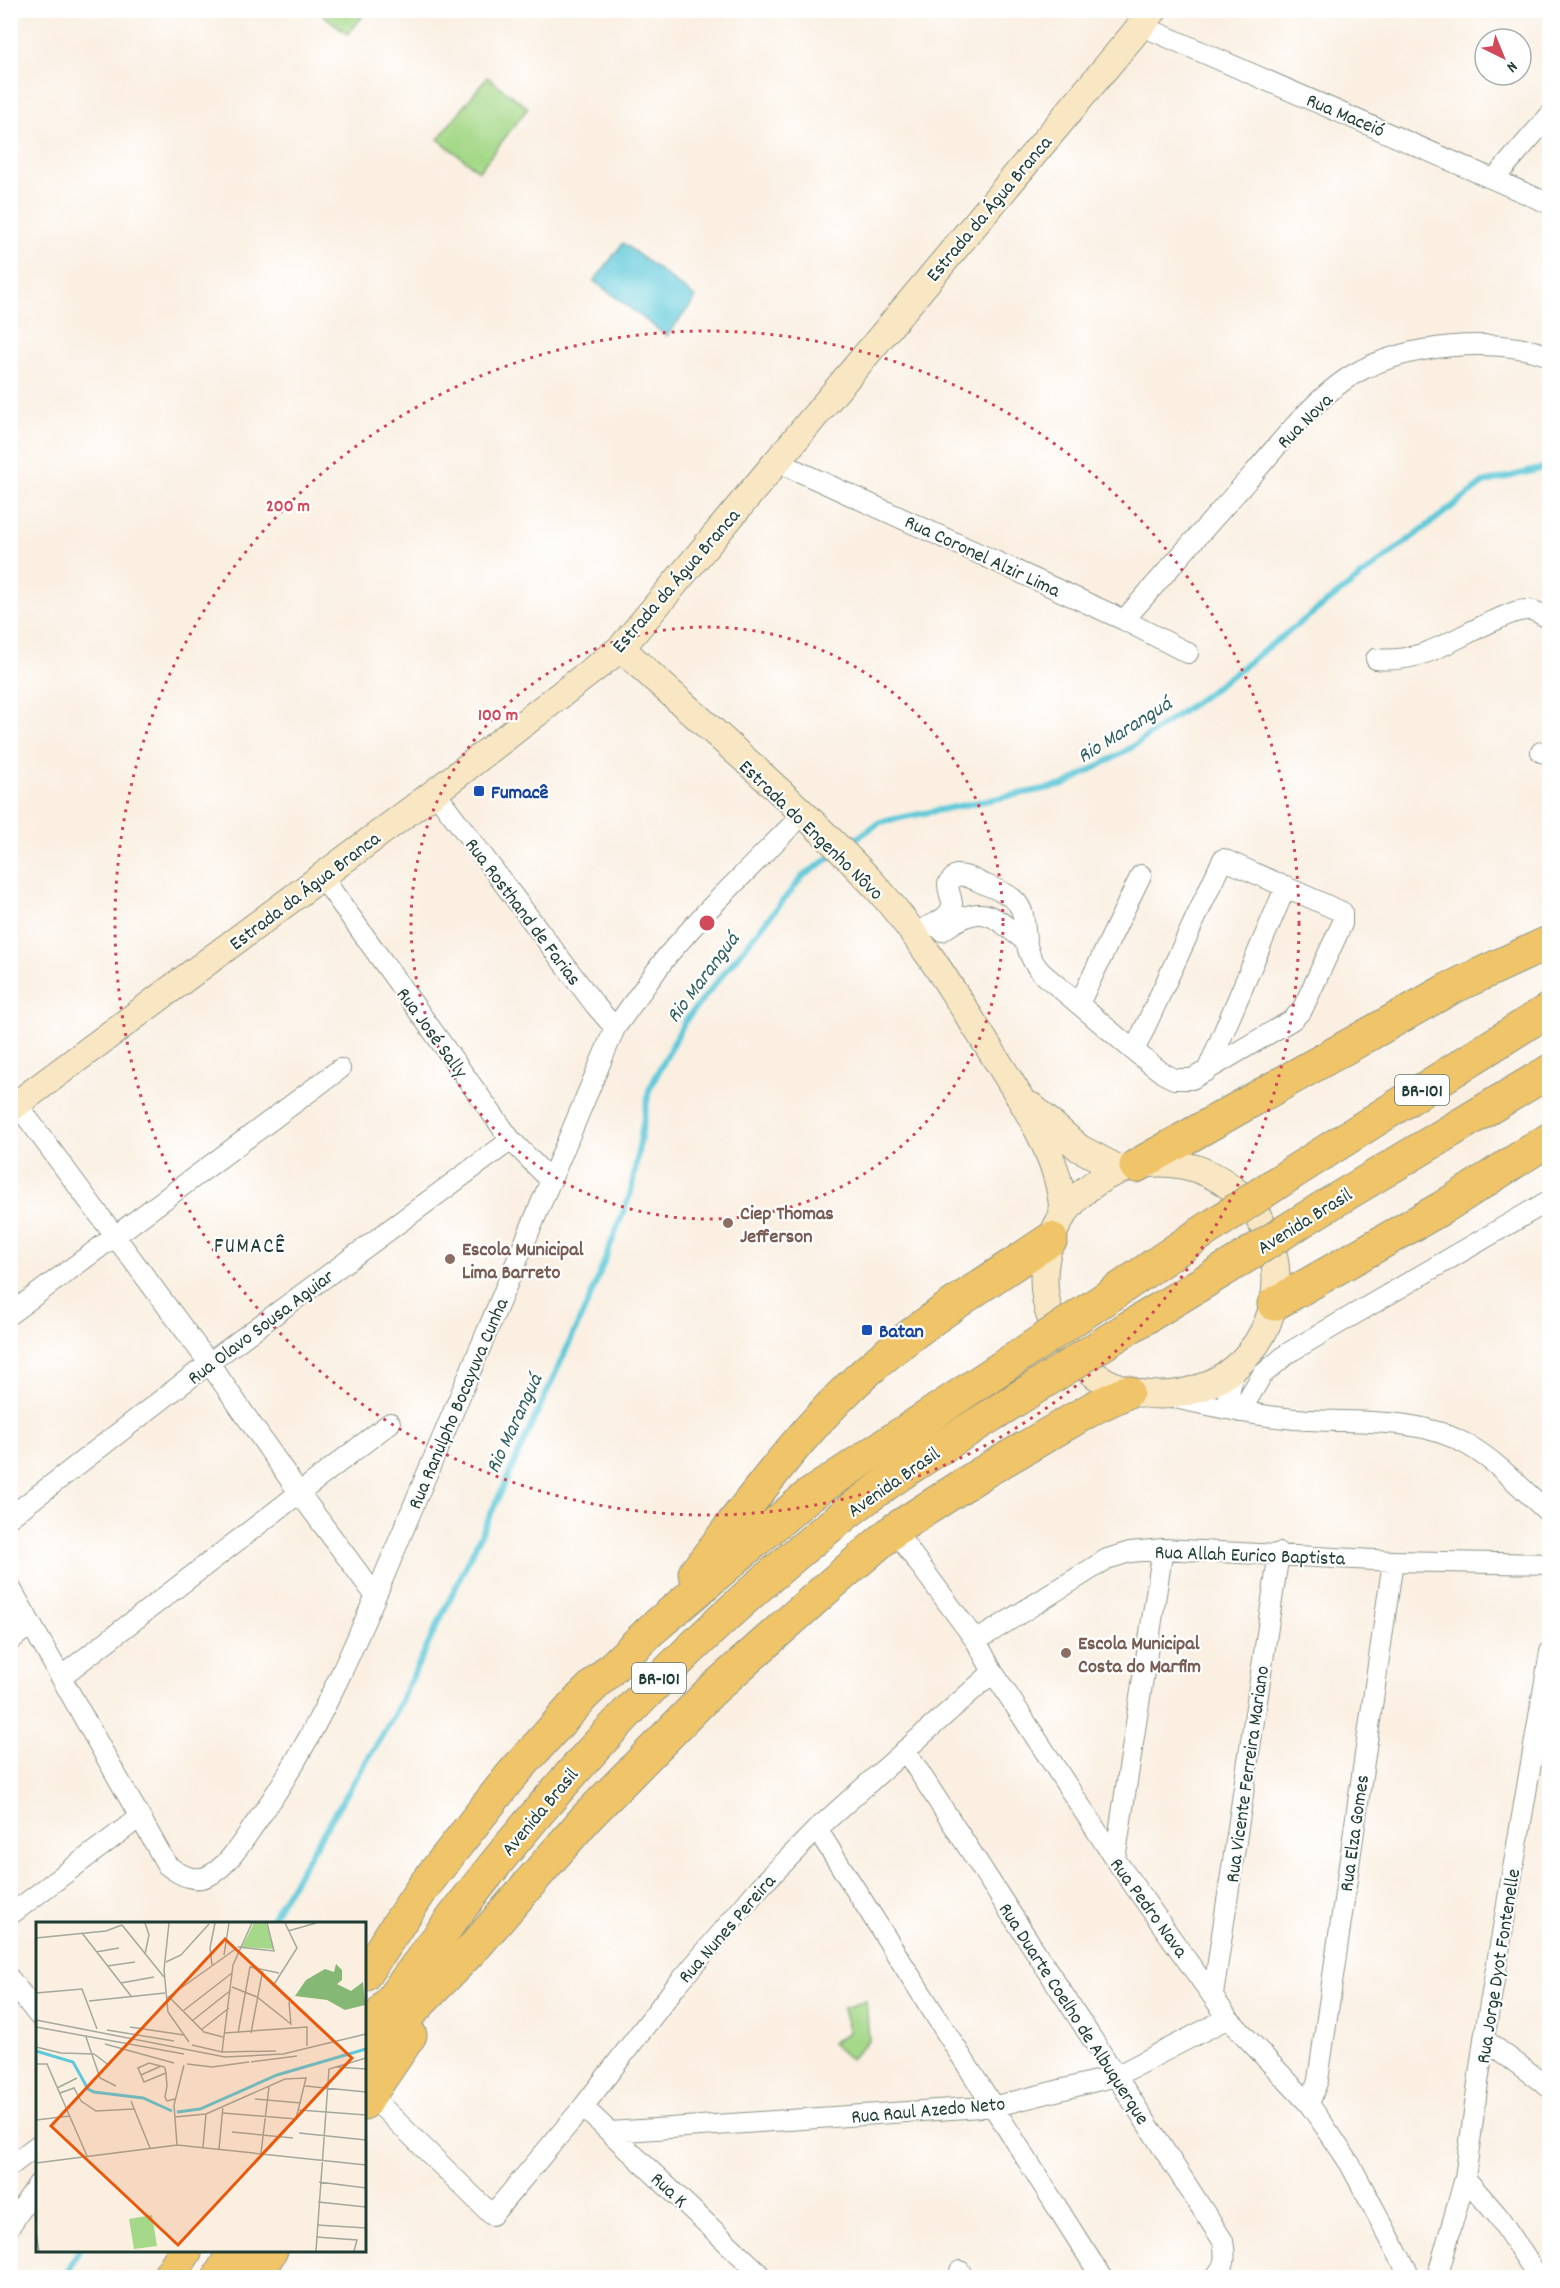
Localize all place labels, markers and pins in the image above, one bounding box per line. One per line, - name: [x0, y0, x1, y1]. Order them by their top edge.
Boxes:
- place label: Fumacê: [491, 780, 549, 808]
- marker: Fumacê: [472, 784, 486, 798]
- centre of rings: [697, 913, 717, 933]
- place label: Ciep Thomas Jefferson: [740, 1201, 834, 1252]
- marker: Ciep Thomas Jefferson: [721, 1216, 735, 1230]
- place label: Escola Municipal Lima Barreto: [462, 1237, 584, 1288]
- marker: Escola Municipal Lima Barreto: [443, 1252, 457, 1266]
- place label: Batan: [879, 1319, 924, 1347]
- marker: Batan: [860, 1323, 874, 1337]
- place label: Escola Municipal Costa do Marfim: [1078, 1631, 1201, 1682]
- marker: Escola Municipal Costa do Marfim: [1059, 1646, 1073, 1660]

